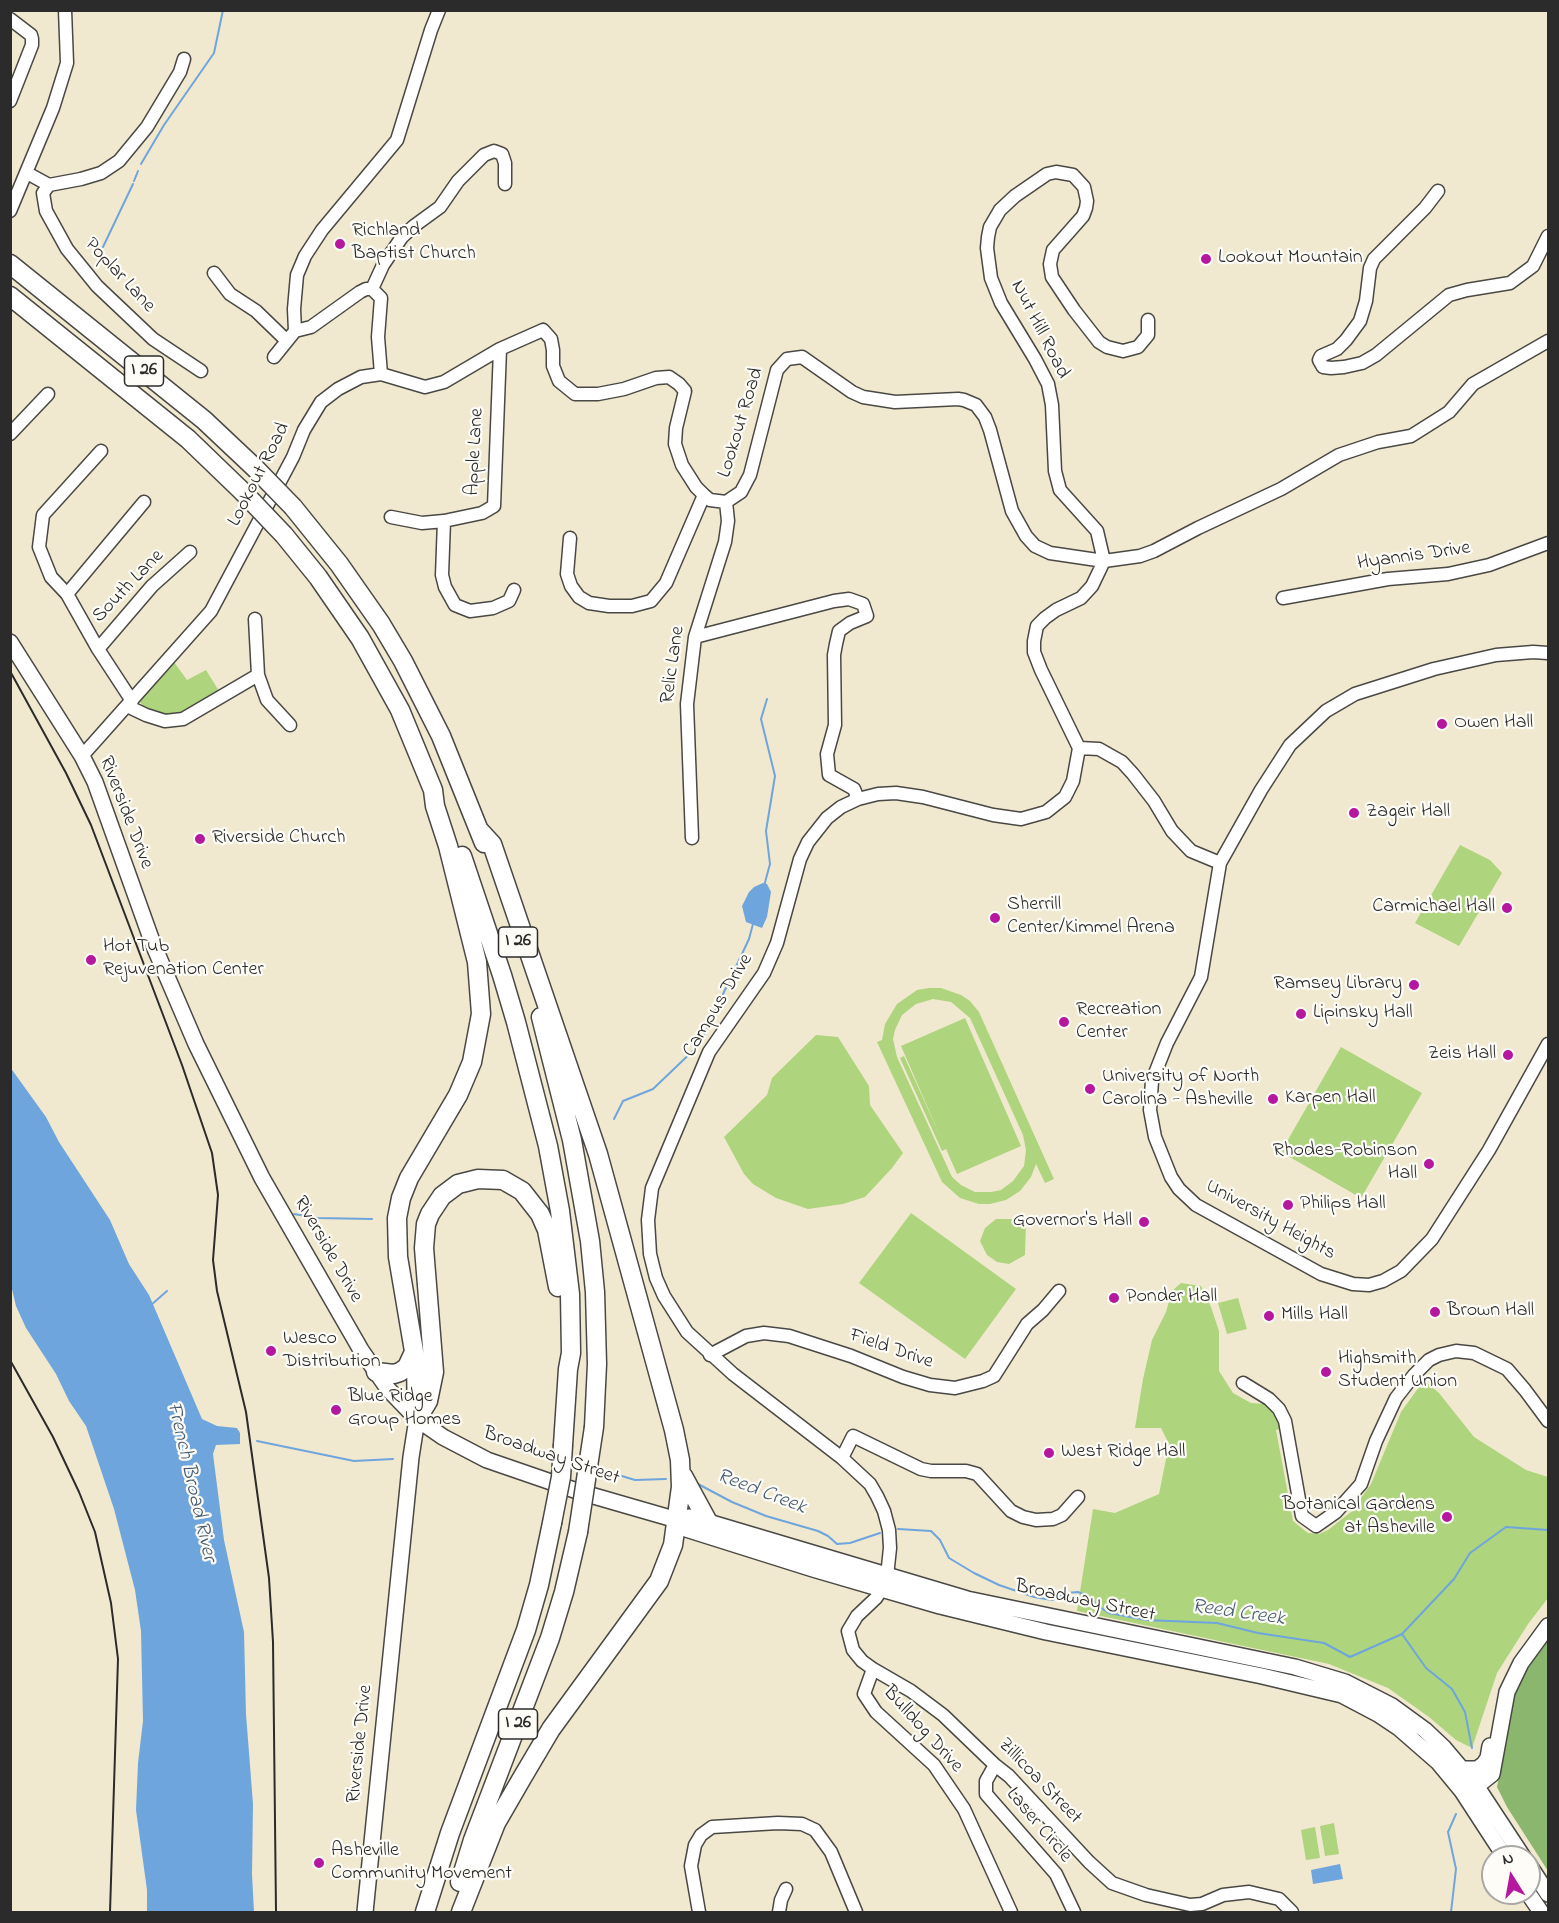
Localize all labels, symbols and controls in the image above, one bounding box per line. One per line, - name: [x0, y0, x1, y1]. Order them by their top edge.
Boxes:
- place label: Richland Baptist Church: [352, 220, 476, 267]
- street label: Poplar Lane: [78, 234, 160, 318]
- marker: Richland Baptist Church: [333, 237, 347, 251]
- place label: Lookout Mountain: [1218, 247, 1363, 271]
- marker: Lookout Mountain: [1199, 252, 1213, 266]
- street label: Nut Hill Road: [1004, 277, 1074, 383]
- road number: I 26: [124, 356, 164, 386]
- street label: Lookout Road: [714, 365, 770, 481]
- street label: Apple Lane: [462, 408, 490, 496]
- street label: Lookout Road: [224, 419, 296, 531]
- street label: Hyannis Drive: [1356, 537, 1472, 577]
- street label: South Lane: [88, 545, 170, 629]
- street label: Relic Lane: [657, 625, 691, 705]
- place label: Owen Hall: [1454, 712, 1533, 736]
- marker: Owen Hall: [1435, 717, 1449, 731]
- street label: Riverside Drive: [92, 753, 158, 873]
- place label: Zageir Hall: [1366, 801, 1450, 825]
- marker: Zageir Hall: [1347, 806, 1361, 820]
- place label: Riverside Church: [212, 827, 346, 851]
- marker: Riverside Church: [193, 832, 207, 846]
- place label: Sherrill Center/Kimmel Arena: [1007, 894, 1175, 941]
- place label: Carmichael Hall: [1372, 896, 1495, 920]
- marker: Carmichael Hall: [1500, 901, 1514, 915]
- marker: Sherrill Center/Kimmel Arena: [988, 911, 1002, 925]
- road number: I 26: [498, 927, 538, 957]
- place label: Hot Tub Rejuvenation Center: [103, 936, 264, 983]
- street label: Campus Drive: [679, 950, 759, 1062]
- marker: Hot Tub Rejuvenation Center: [84, 953, 98, 967]
- place label: Ramsey Library: [1273, 973, 1402, 997]
- marker: Ramsey Library: [1407, 978, 1421, 992]
- place label: Recreation Center: [1076, 999, 1161, 1046]
- place label: Lipinsky Hall: [1313, 1002, 1413, 1026]
- marker: Lipinsky Hall: [1294, 1007, 1308, 1021]
- marker: Recreation Center: [1057, 1015, 1071, 1029]
- place label: Zeis Hall: [1428, 1043, 1496, 1067]
- marker: Zeis Hall: [1501, 1048, 1515, 1062]
- place label: University of North Carolina - Asheville: [1102, 1066, 1259, 1113]
- marker: University of North Carolina - Asheville: [1083, 1082, 1097, 1096]
- place label: Karpen Hall: [1285, 1087, 1376, 1111]
- marker: Karpen Hall: [1266, 1092, 1280, 1106]
- place label: Rhodes-Robinson Hall: [1273, 1140, 1417, 1187]
- marker: Rhodes-Robinson Hall: [1422, 1157, 1436, 1171]
- street label: University Heights: [1201, 1175, 1339, 1267]
- street label: Riverside Drive: [287, 1193, 367, 1307]
- place label: Philips Hall: [1300, 1193, 1386, 1217]
- marker: Philips Hall: [1281, 1198, 1295, 1212]
- place label: Governor's Hall: [1013, 1210, 1132, 1234]
- marker: Governor's Hall: [1137, 1215, 1151, 1229]
- place label: Ponder Hall: [1126, 1286, 1217, 1310]
- marker: Ponder Hall: [1107, 1291, 1121, 1305]
- place label: Brown Hall: [1447, 1300, 1534, 1324]
- place label: Mills Hall: [1281, 1304, 1348, 1328]
- marker: Brown Hall: [1428, 1305, 1442, 1319]
- marker: Mills Hall: [1262, 1309, 1276, 1323]
- street label: Field Drive: [846, 1325, 936, 1375]
- place label: Wesco Distribution: [283, 1328, 380, 1375]
- marker: Wesco Distribution: [264, 1344, 278, 1358]
- place label: Highsmith Student Union: [1338, 1348, 1457, 1395]
- marker: Highsmith Student Union: [1319, 1365, 1333, 1379]
- place label: Blue Ridge Group Homes: [348, 1386, 461, 1433]
- water label: French Broad River: [159, 1400, 221, 1564]
- marker: Blue Ridge Group Homes: [329, 1403, 343, 1417]
- street label: Broadway Street: [480, 1422, 622, 1492]
- place label: West Ridge Hall: [1061, 1441, 1185, 1465]
- marker: West Ridge Hall: [1042, 1446, 1056, 1460]
- water label: Reed Creek: [713, 1464, 809, 1522]
- place label: Botanical Gardens at Asheville: [1282, 1494, 1435, 1541]
- marker: Botanical Gardens at Asheville: [1440, 1510, 1454, 1524]
- street label: Broadway Street: [1013, 1575, 1157, 1629]
- water label: Reed Creek: [1190, 1595, 1286, 1633]
- street label: Bulldog Drive: [877, 1681, 967, 1779]
- street label: Riverside Drive: [343, 1684, 379, 1804]
- road number: I 26: [498, 1709, 538, 1739]
- street label: Zillicoa Street: [992, 1734, 1086, 1830]
- street label: Laser Circle: [1000, 1784, 1076, 1868]
- place label: Asheville Community Movement: [331, 1840, 512, 1887]
- north arrow: [1481, 1845, 1541, 1905]
- text: N: [1500, 1846, 1516, 1872]
- marker: Asheville Community Movement: [312, 1856, 326, 1870]

